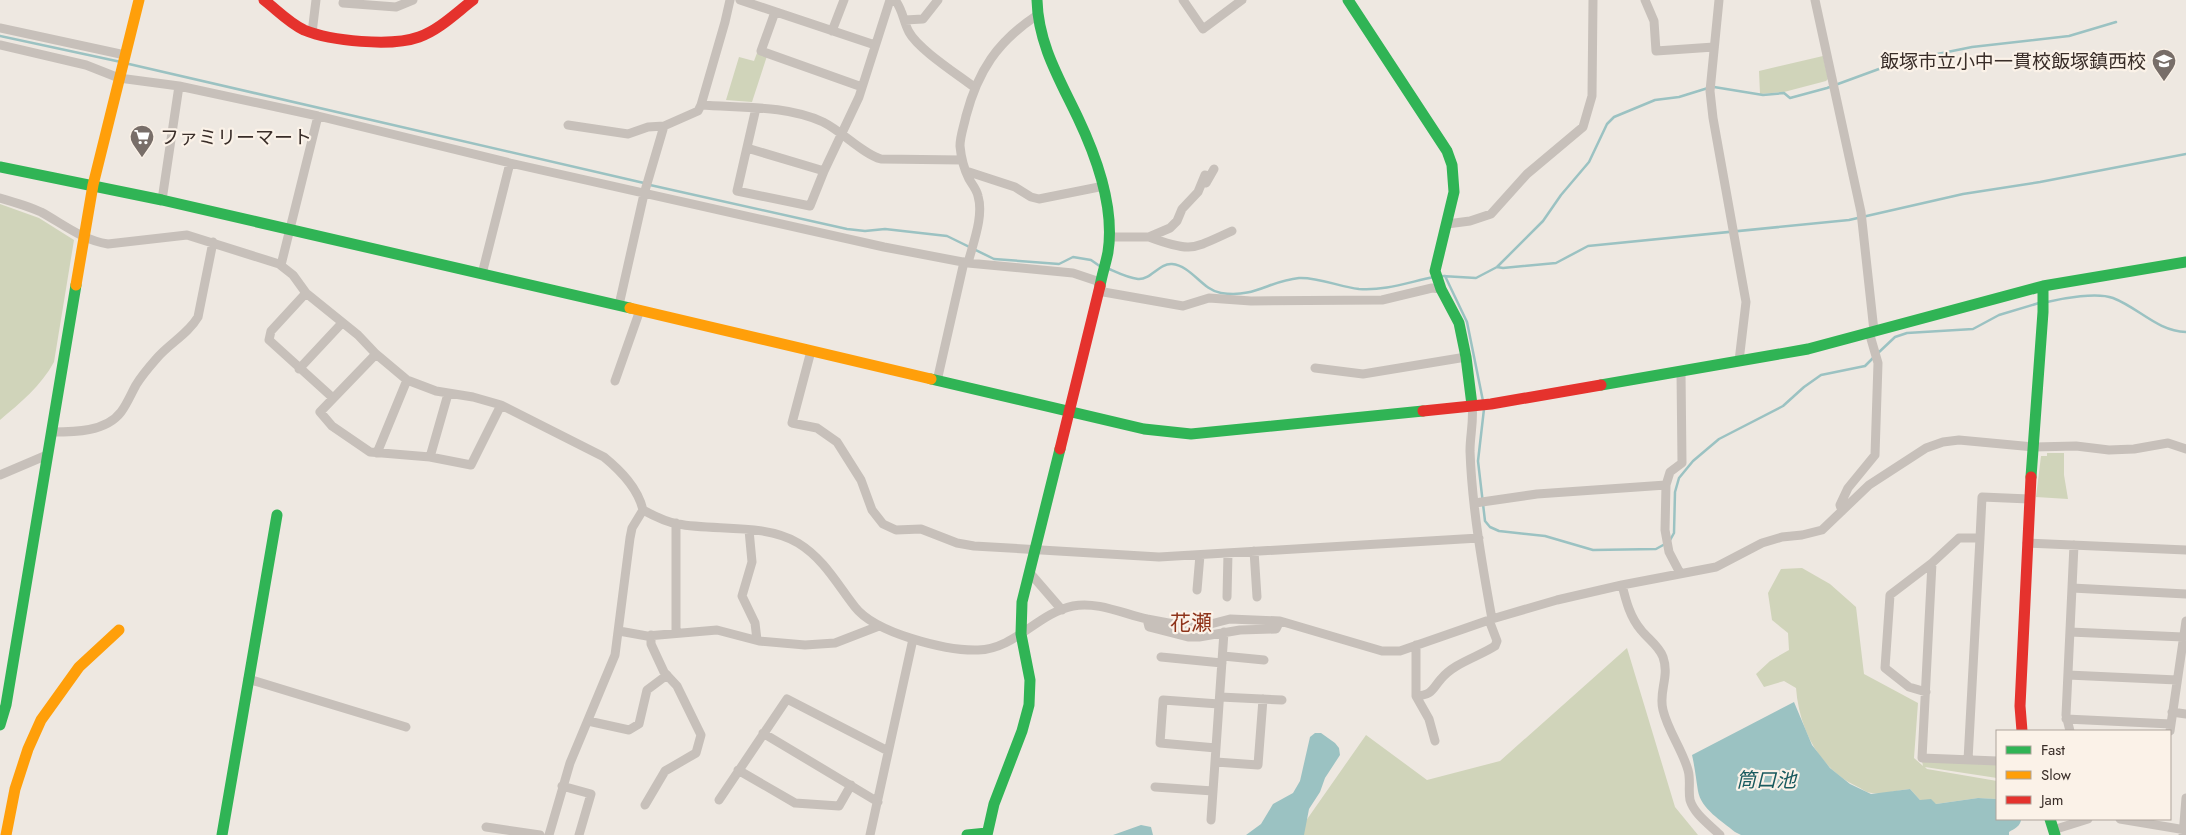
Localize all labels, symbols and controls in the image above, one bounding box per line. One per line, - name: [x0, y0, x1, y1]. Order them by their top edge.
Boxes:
- place label: 飯塚市立小中一貫校飯塚鎮西校: [1880, 48, 2146, 75]
- school or university icon: 飯塚市立小中一貫校飯塚鎮西校: [2151, 48, 2177, 82]
- supermarket icon: ファミリーマート: [129, 124, 155, 158]
- place label: ファミリーマート: [160, 124, 312, 151]
- district label: 花瀬: [1170, 608, 1212, 638]
- legend: [1996, 730, 2171, 820]
- text: Fast: [2041, 739, 2065, 761]
- text: Slow: [2041, 764, 2072, 786]
- water label: 筒口池: [1736, 766, 1798, 795]
- text: Jam: [2039, 789, 2064, 811]

